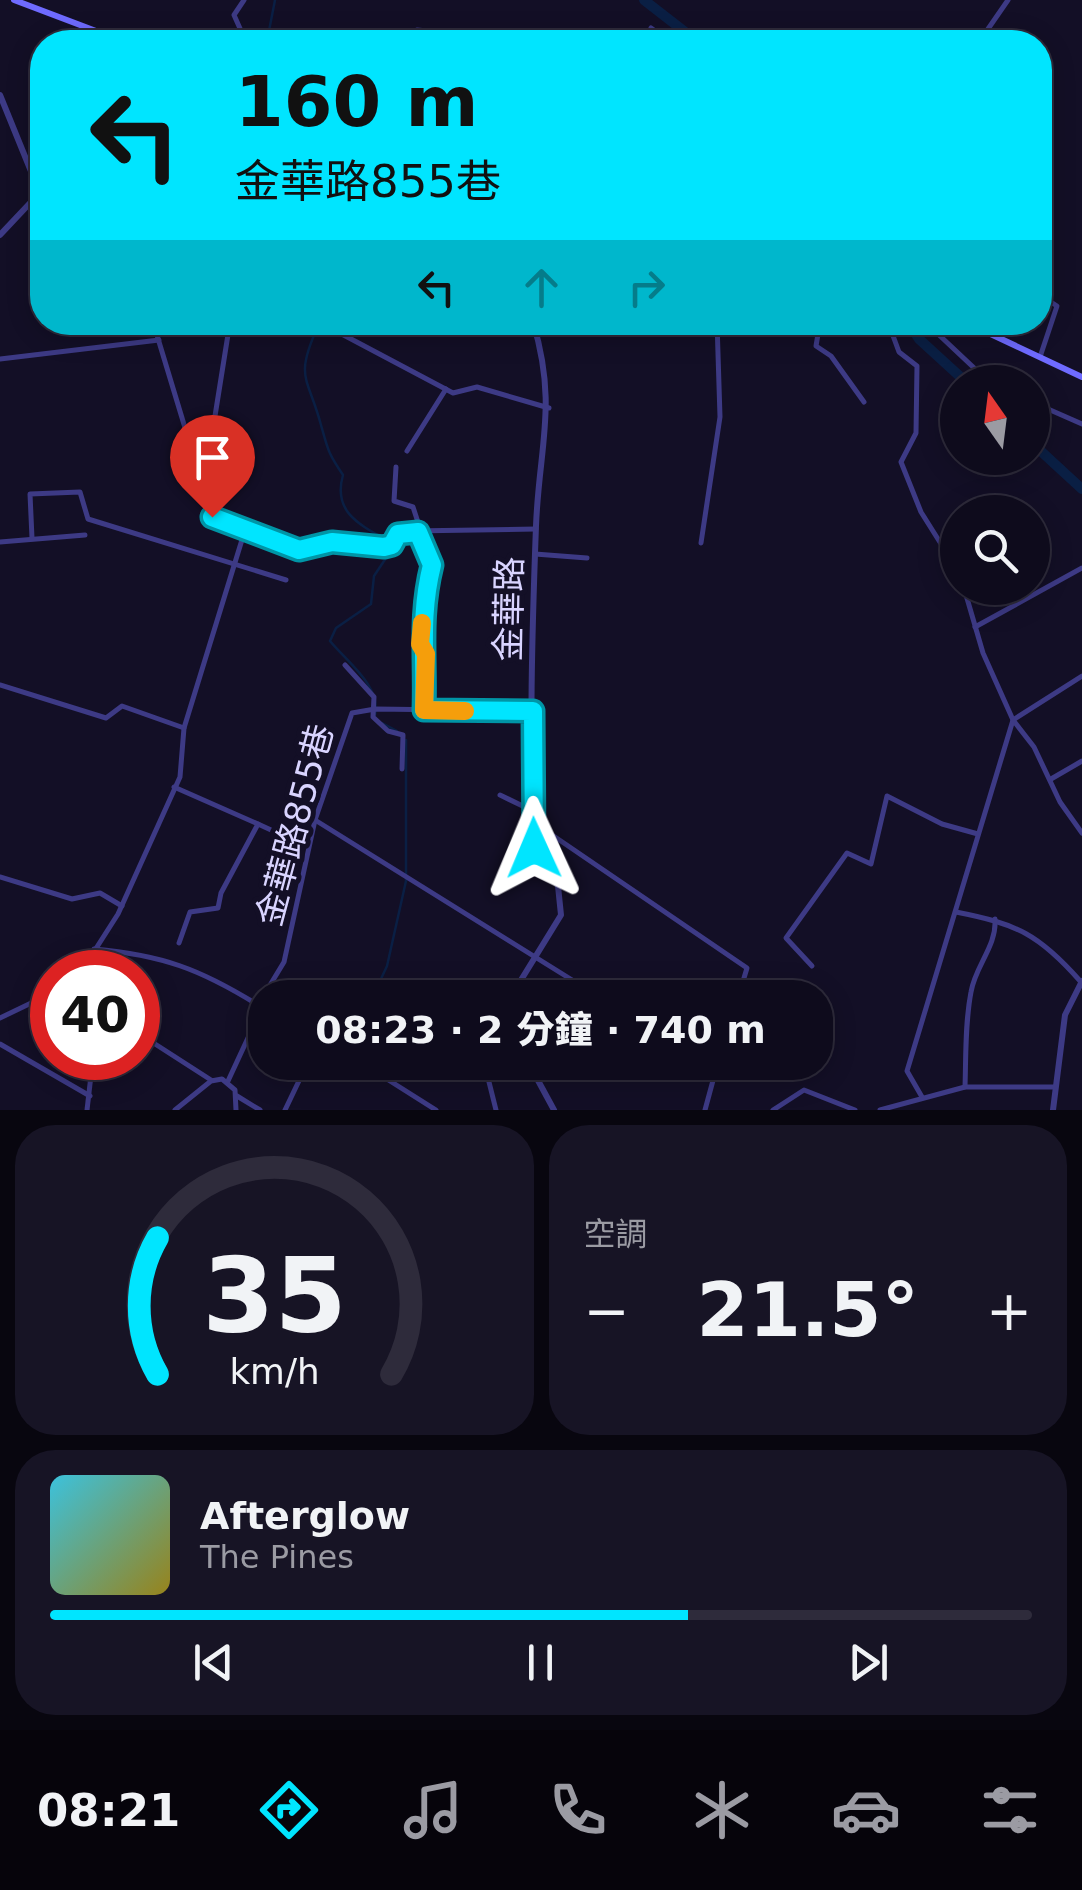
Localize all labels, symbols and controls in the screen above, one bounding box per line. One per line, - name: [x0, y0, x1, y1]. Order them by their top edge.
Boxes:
- text: 160 m: [235, 61, 478, 143]
- icon: left: [70, 70, 200, 200]
- text: 金華路855巷: [235, 155, 501, 208]
- icon: left: [409, 260, 464, 315]
- icon: ahead: [514, 260, 569, 315]
- icon: right: [619, 260, 674, 315]
- north arrow: [940, 365, 1050, 475]
- map controls: [940, 365, 1050, 605]
- pin: [170, 415, 255, 518]
- icon: arrive: [185, 430, 240, 485]
- button: search: [940, 495, 1050, 605]
- street label: 金華路: [488, 556, 530, 662]
- street label: 金華路855巷: [249, 720, 341, 930]
- position arrow: [482, 796, 586, 900]
- speed limit sign: 40: [30, 950, 160, 1080]
- text: 08:23 · 2 分鐘 · 740 m: [315, 1008, 766, 1052]
- text: 空調: [584, 1215, 648, 1253]
- text: 35: [202, 1235, 347, 1357]
- text: 21.5°: [696, 1266, 919, 1354]
- text: −: [584, 1279, 630, 1343]
- text: +: [986, 1279, 1032, 1343]
- text: km/h: [229, 1351, 319, 1392]
- text: Afterglow: [200, 1494, 410, 1538]
- text: The Pines: [200, 1538, 354, 1576]
- icon: previous: [186, 1635, 241, 1690]
- icon: pause: [513, 1635, 568, 1690]
- icon: next: [841, 1635, 896, 1690]
- icon: directions: [254, 1775, 324, 1845]
- icon: music: [398, 1775, 468, 1845]
- icon: phone: [543, 1775, 613, 1845]
- icon: climate: [687, 1775, 757, 1845]
- icon: car: [831, 1775, 901, 1845]
- icon: filters: [975, 1775, 1045, 1845]
- text: 08:21: [37, 1784, 180, 1837]

